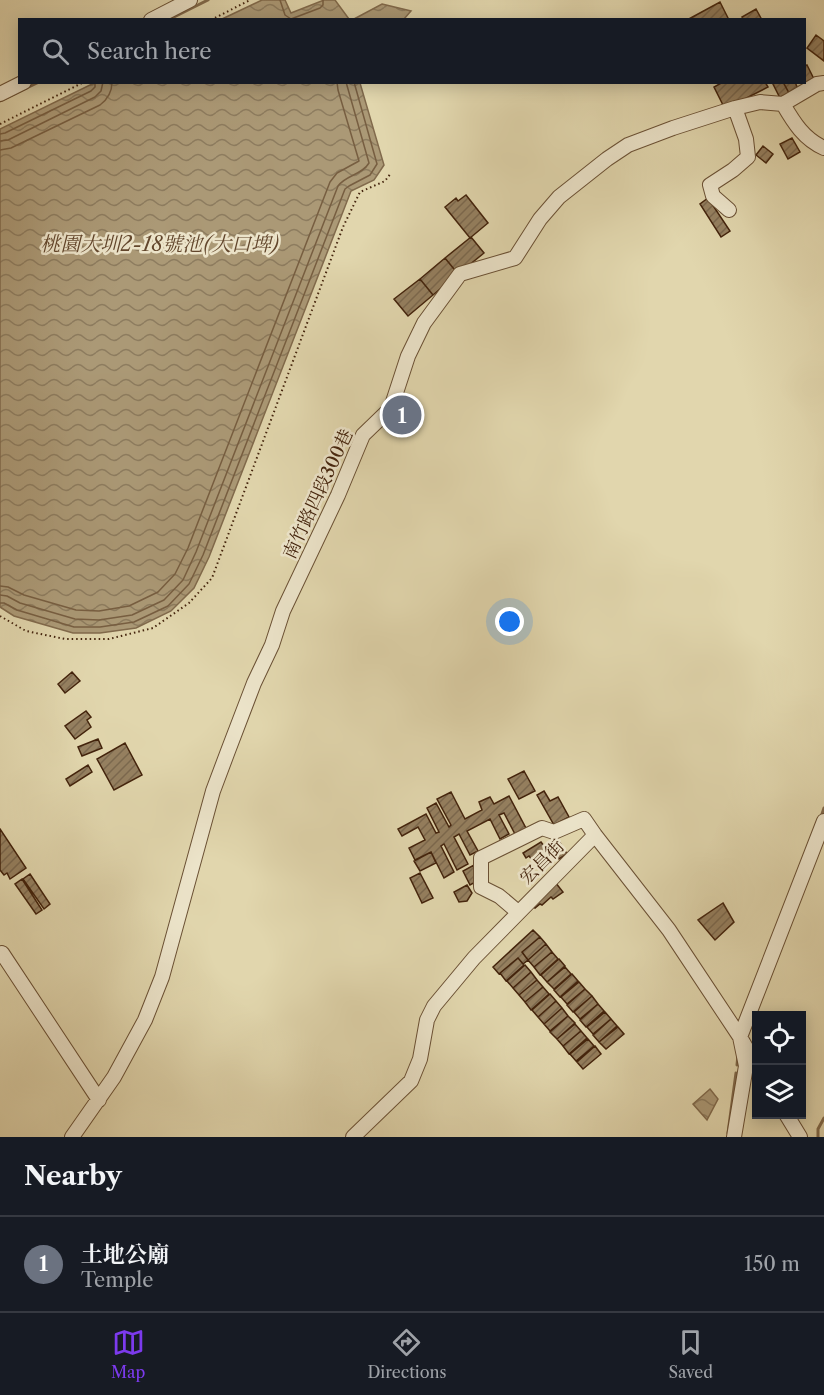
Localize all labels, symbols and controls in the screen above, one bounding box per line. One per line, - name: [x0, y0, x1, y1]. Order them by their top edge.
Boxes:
- search box: [18, 18, 806, 84]
- icon: search: [39, 35, 72, 68]
- text: Search here: [87, 38, 212, 65]
- water label: 桃園大圳2-18號池(大口埤): [40, 232, 280, 256]
- pin: 1: [382, 392, 422, 438]
- street label: 南竹路四段300巷: [278, 426, 358, 562]
- your location: [495, 607, 524, 636]
- street label: 宏昌街: [515, 835, 569, 889]
- map controls: [752, 1011, 806, 1119]
- button: locate: [752, 1011, 806, 1065]
- button: layers: [752, 1065, 806, 1119]
- text: Nearby: [24, 1160, 122, 1192]
- text: 土地公廟: [81, 1241, 169, 1268]
- text: 1: [39, 1252, 48, 1276]
- text: 150 m: [744, 1252, 800, 1276]
- text: Temple: [81, 1268, 153, 1292]
- tab: Map: [111, 1326, 145, 1382]
- tab: Directions: [367, 1326, 446, 1382]
- tab: Saved: [669, 1326, 713, 1382]

